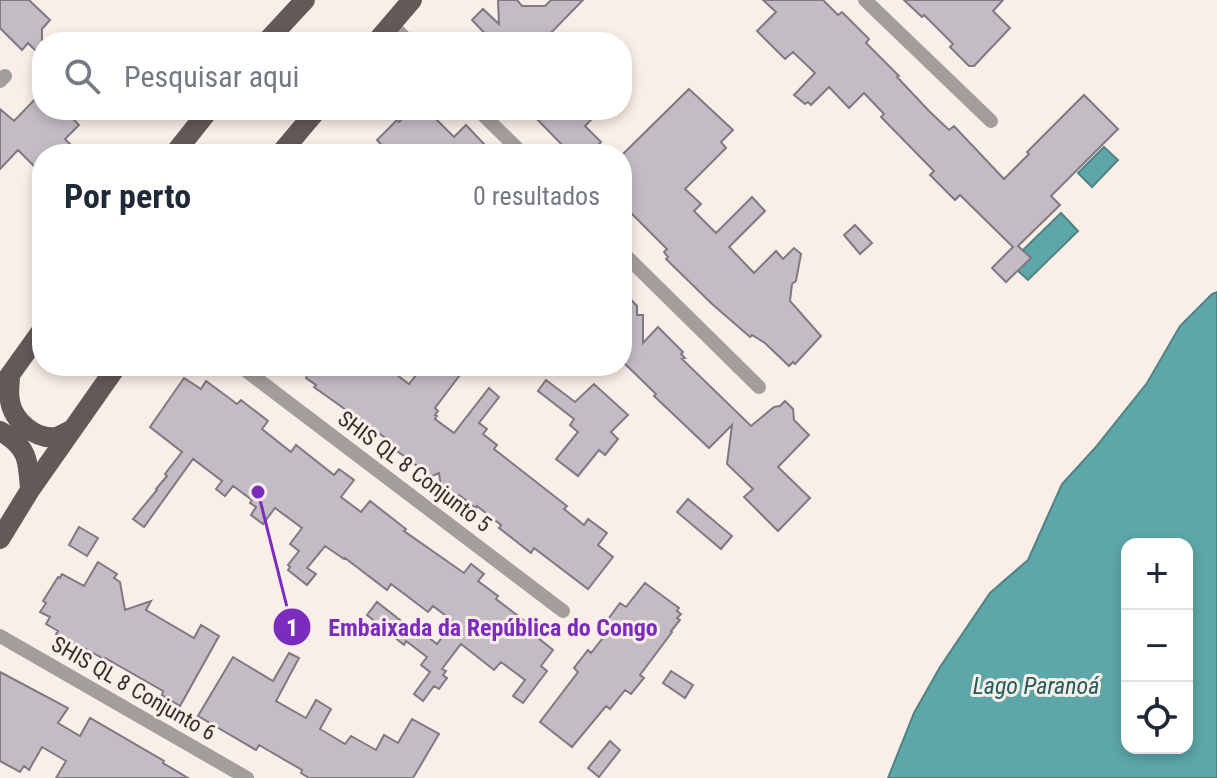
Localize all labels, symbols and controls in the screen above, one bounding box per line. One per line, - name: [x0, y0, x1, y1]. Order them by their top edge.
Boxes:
- search box: [32, 32, 632, 120]
- icon: search: [60, 54, 104, 98]
- text: Pesquisar aqui: [124, 59, 299, 94]
- text: Por perto: [64, 176, 191, 216]
- text: 0 resultados: [473, 181, 600, 211]
- street label: SHIS QL 8 Conjunto 5: [333, 406, 496, 537]
- map controls: [1121, 538, 1193, 754]
- button: +: [1121, 538, 1193, 610]
- callout: Embaixada da República do Congo: [272, 603, 674, 651]
- button: −: [1121, 610, 1193, 682]
- text: 1: [286, 614, 298, 642]
- text: Embaixada da República do Congo: [328, 614, 658, 642]
- street label: SHIS QL 8 Conjunto 6: [47, 631, 220, 746]
- water label: Lago Paranoá: [973, 672, 1100, 700]
- button: locate: [1121, 682, 1193, 754]

